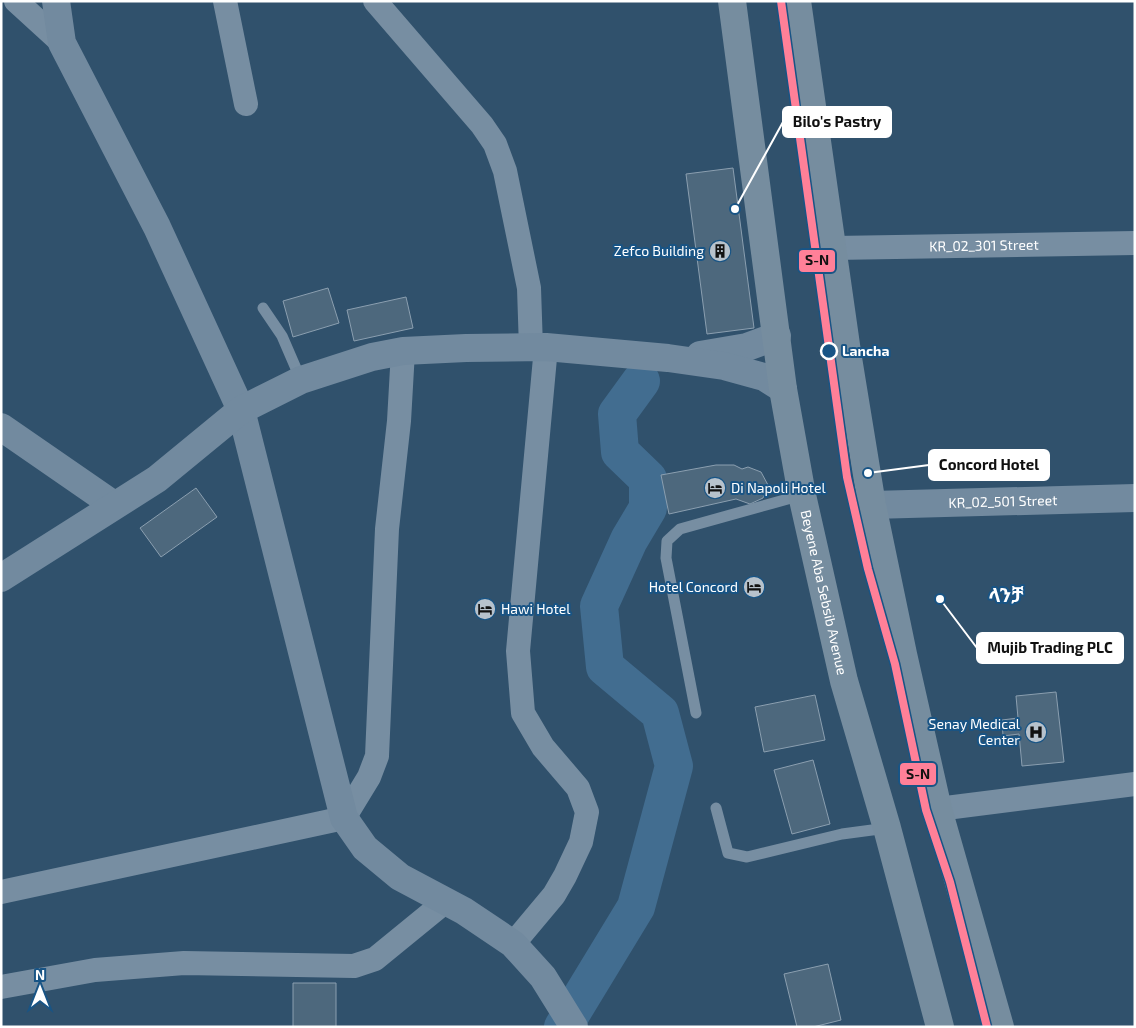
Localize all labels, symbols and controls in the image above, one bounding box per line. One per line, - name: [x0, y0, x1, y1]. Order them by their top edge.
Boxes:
- callout: Bilo's Pastry: [783, 107, 891, 137]
- text: Bilo's Pastry: [793, 112, 882, 131]
- street label: KR_02_301 Street: [929, 236, 1039, 254]
- building icon: Zefco Building: [708, 239, 732, 263]
- place label: Zefco Building: [614, 242, 704, 259]
- line badge: S-N: [798, 249, 836, 273]
- text: S-N: [805, 251, 829, 268]
- marker: Lancha: [820, 342, 838, 360]
- place label: Lancha: [842, 342, 889, 359]
- callout: Concord Hotel: [929, 450, 1049, 480]
- text: Concord Hotel: [939, 455, 1039, 473]
- hotel icon: Di Napoli Hotel: [703, 476, 727, 500]
- place label: Di Napoli Hotel: [731, 479, 826, 496]
- street label: KR_02_501 Street: [948, 491, 1058, 511]
- street label: Beyene Aba Sebsib Avenue: [798, 508, 851, 677]
- hotel icon: Hotel Concord: [742, 575, 766, 599]
- place label: Hotel Concord: [649, 578, 738, 595]
- district label: ላንቻ: [989, 583, 1024, 606]
- hotel icon: Hawi Hotel: [473, 597, 497, 621]
- place label: Hawi Hotel: [501, 600, 571, 617]
- callout: Mujib Trading PLC: [977, 633, 1123, 663]
- text: Mujib Trading PLC: [987, 638, 1113, 656]
- place label: Senay Medical Center: [929, 715, 1021, 748]
- hospital icon: Senay Medical Center: [1024, 720, 1048, 744]
- line badge: S-N: [899, 762, 937, 786]
- text: S-N: [906, 765, 930, 782]
- north arrow: [15, 963, 65, 1013]
- text: N: [35, 966, 45, 983]

